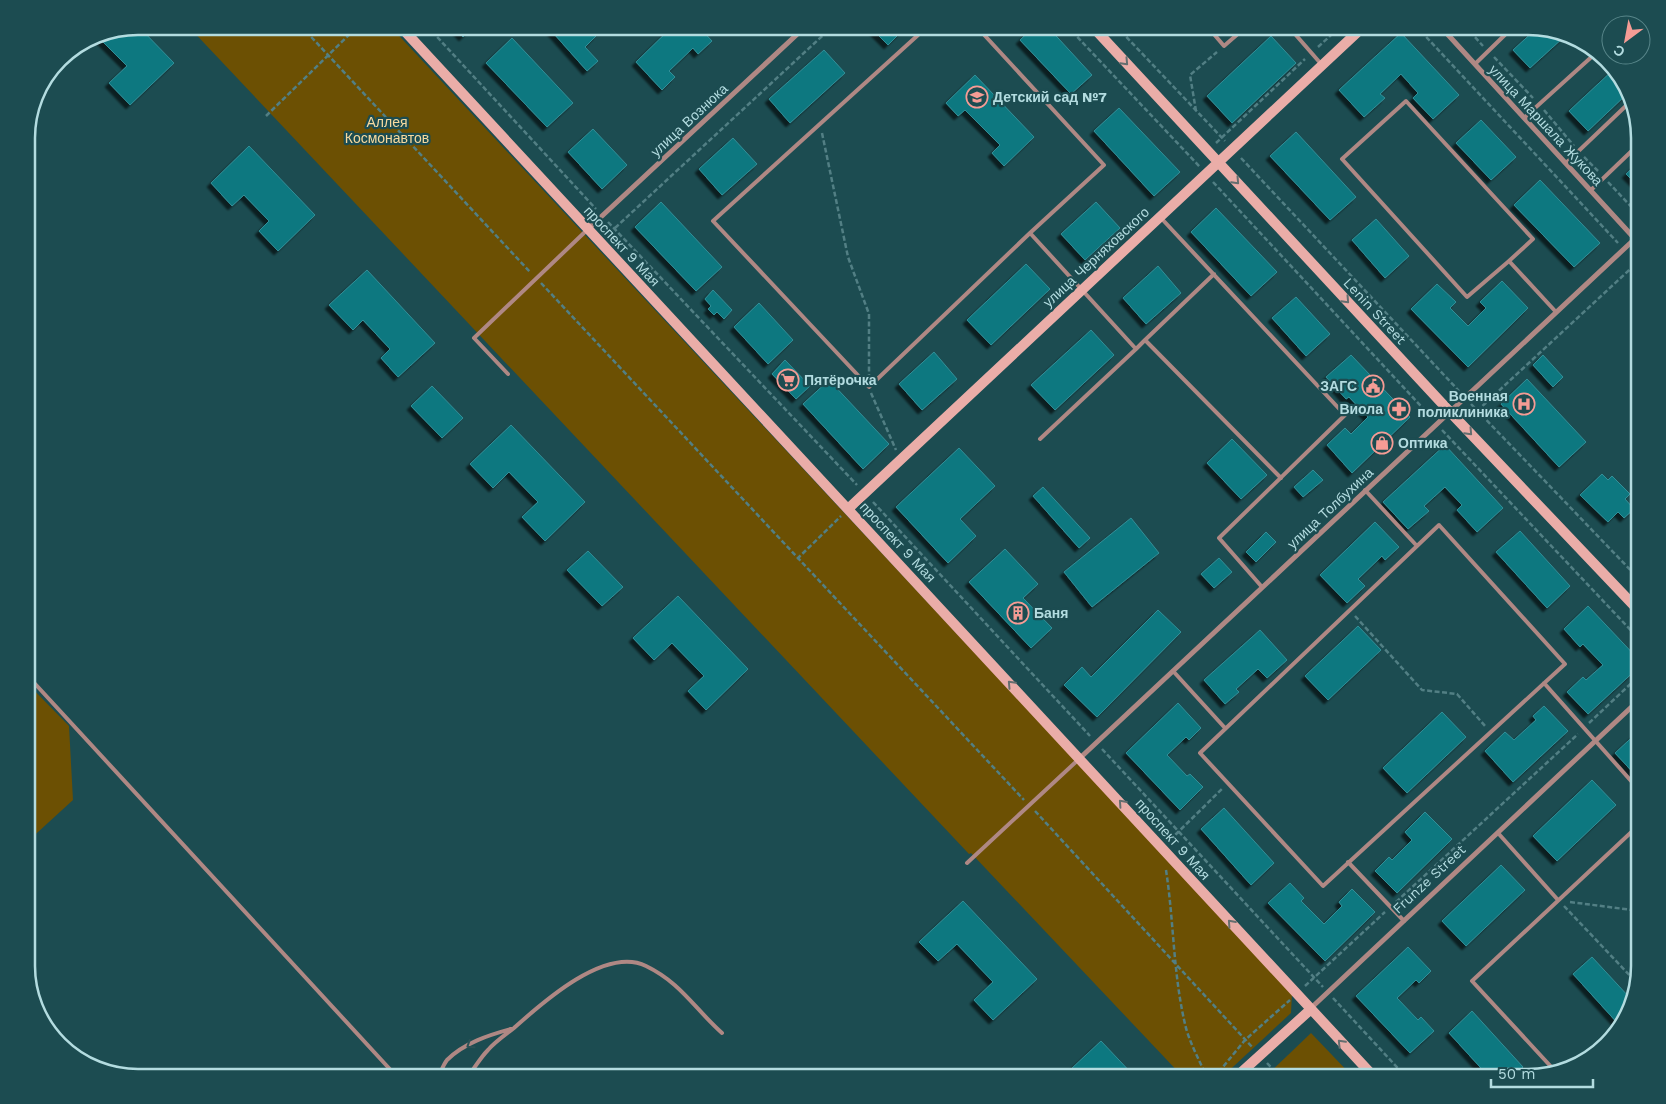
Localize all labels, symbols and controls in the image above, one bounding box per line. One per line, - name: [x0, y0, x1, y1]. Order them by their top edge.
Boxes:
- north arrow: [1601, 15, 1651, 65]
- text: С: [1611, 42, 1628, 60]
- one-way arrow: [1119, 56, 1128, 65]
- street label: улица Маршала Жукова: [1486, 61, 1606, 189]
- street label: улица Вознюка: [647, 80, 731, 160]
- school or university icon: Детский сад №7: [965, 85, 989, 109]
- place label: Детский сад №7: [993, 89, 1107, 105]
- park label: Аллея Космонавтов: [345, 114, 429, 146]
- one-way arrow: [1230, 176, 1239, 185]
- street label: проспект 9 Мая: [581, 203, 663, 289]
- street label: улица Черняховского: [1040, 204, 1152, 310]
- street label: Lenin Street: [1340, 275, 1410, 347]
- one-way arrow: [1340, 295, 1349, 304]
- supermarket icon: Пятёрочка: [776, 368, 800, 392]
- place label: Пятёрочка: [804, 372, 877, 388]
- public building icon: ЗАГС: [1361, 374, 1385, 398]
- place label: ЗАГС: [1320, 378, 1357, 394]
- place label: Военная поликлиника: [1417, 388, 1508, 420]
- hospital icon: Военная поликлиника: [1512, 392, 1536, 416]
- pharmacy icon: Виола: [1387, 397, 1411, 421]
- place label: Виола: [1339, 401, 1383, 417]
- one-way arrow: [1463, 426, 1472, 435]
- shop icon: Оптика: [1370, 431, 1394, 455]
- place label: Оптика: [1398, 435, 1448, 451]
- street label: улица Толбухина: [1284, 464, 1376, 552]
- street label: проспект 9 Мая: [857, 499, 939, 585]
- building icon: Баня: [1006, 601, 1030, 625]
- place label: Баня: [1034, 605, 1068, 621]
- one-way arrow: [1008, 680, 1017, 689]
- street label: проспект 9 Мая: [1132, 795, 1214, 883]
- one-way arrow: [1118, 799, 1127, 808]
- street label: Frunze Street: [1389, 841, 1469, 917]
- one-way arrow: [1228, 920, 1237, 929]
- one-way arrow: [466, 1039, 475, 1049]
- one-way arrow: [1338, 1039, 1347, 1048]
- scale bar: [1491, 1056, 1594, 1088]
- text: 50 m: [1498, 1065, 1535, 1083]

